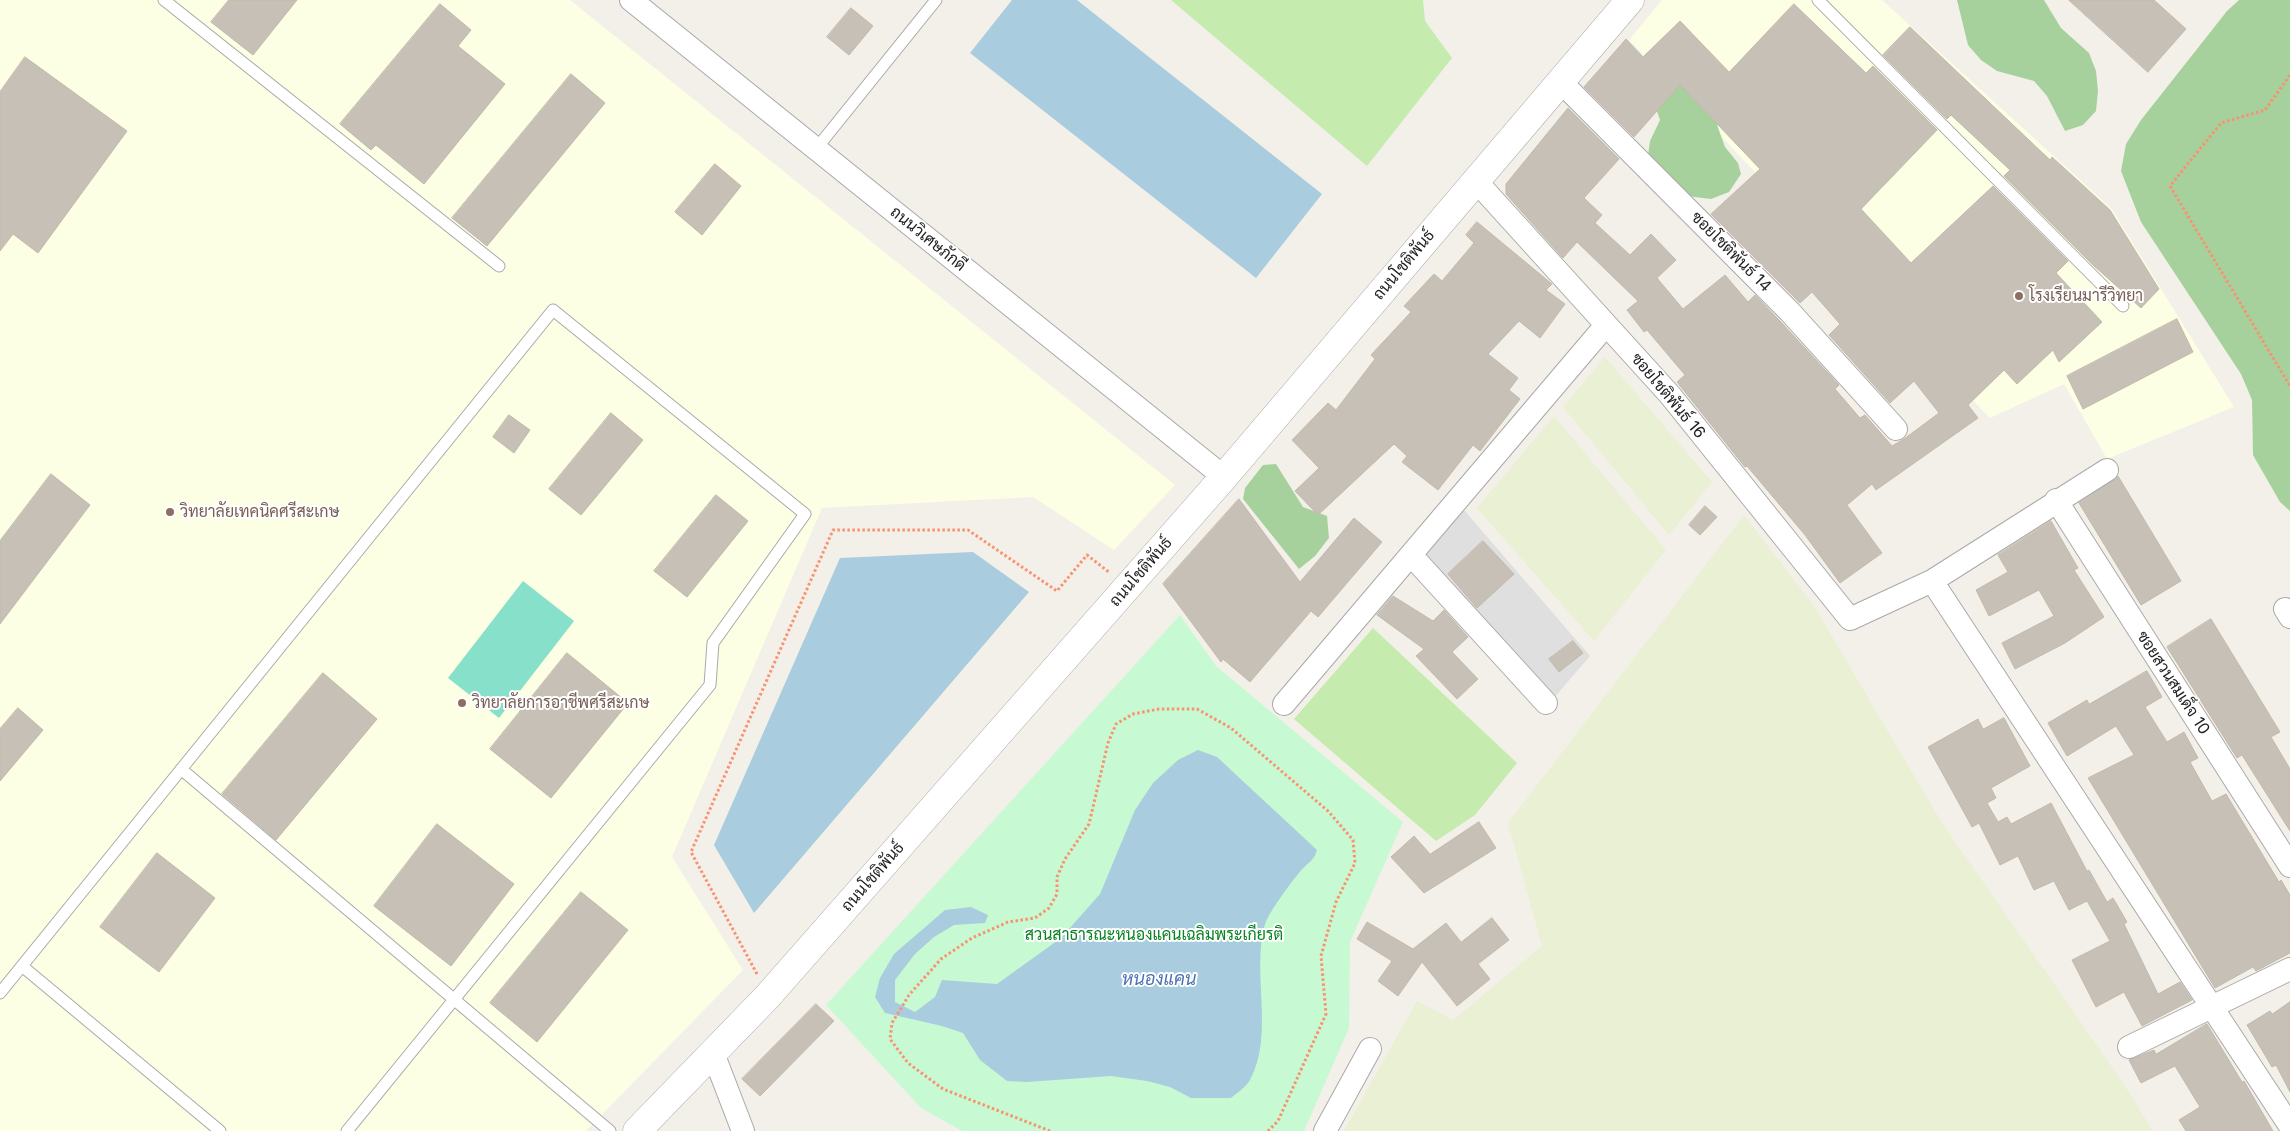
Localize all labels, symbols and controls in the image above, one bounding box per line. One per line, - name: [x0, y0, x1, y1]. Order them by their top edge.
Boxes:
- street label: ถนนวิเศษภักดี: [886, 203, 970, 275]
- street label: ซอยโชติพันธ์ 14: [1687, 208, 1775, 296]
- street label: ถนนโชติพันธ์: [1369, 226, 1439, 304]
- place label: โรงเรียนมารีวิทยา: [2029, 286, 2143, 306]
- marker: โรงเรียนมารีวิทยา: [2013, 290, 2025, 302]
- street label: ซอยโชติพันธ์ 16: [1627, 350, 1709, 442]
- place label: วิทยาลัยเทคนิคศรีสะเกษ: [180, 502, 339, 522]
- marker: วิทยาลัยเทคนิคศรีสะเกษ: [164, 506, 176, 518]
- street label: ถนนโชติพันธ์: [1106, 533, 1176, 611]
- street label: ซอยสวนสมเด็จ 10: [2132, 628, 2214, 738]
- place label: วิทยาลัยการอาชีพศรีสะเกษ: [472, 693, 649, 713]
- marker: วิทยาลัยการอาชีพศรีสะเกษ: [456, 697, 468, 709]
- street label: ถนนโชติพันธ์: [838, 838, 908, 916]
- park label: สวนสาธารณะหนองแคนเฉลิมพระเกียรติ: [1025, 925, 1283, 945]
- water label: หนองแคน: [1122, 969, 1196, 991]

